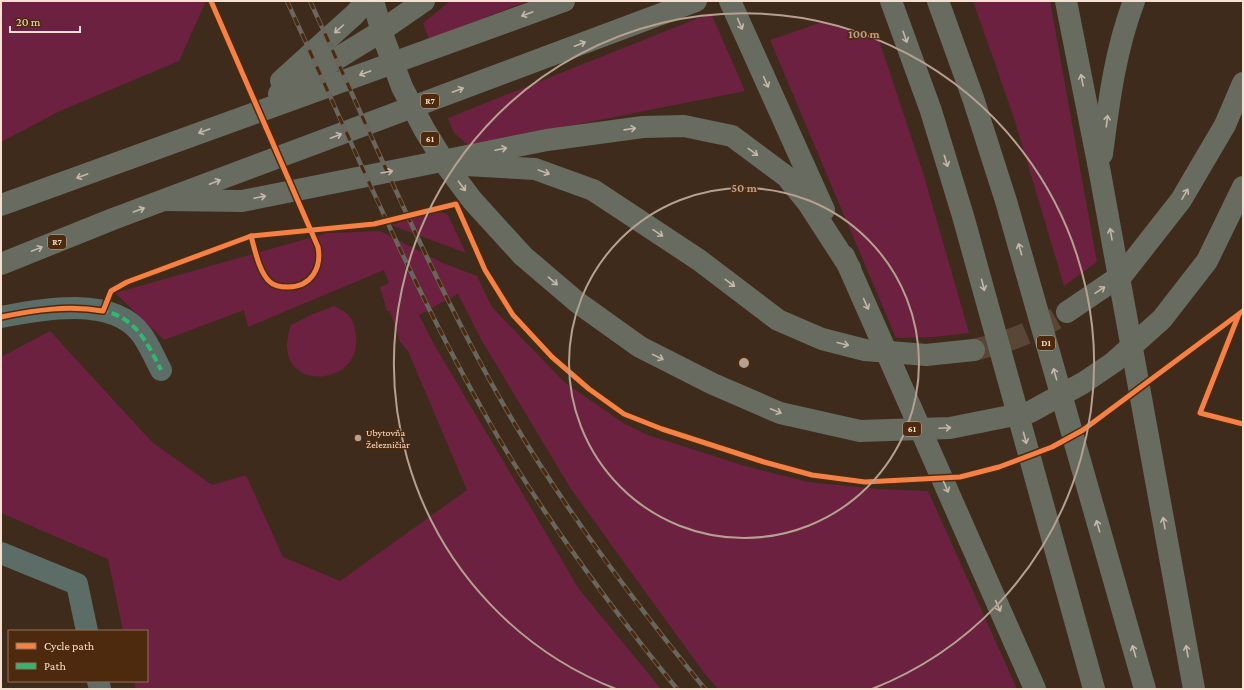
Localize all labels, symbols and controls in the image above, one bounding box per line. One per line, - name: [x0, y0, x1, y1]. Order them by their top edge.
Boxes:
- scale bar: [10, 8, 80, 34]
- one-way arrow: [521, 11, 533, 19]
- text: 20 m: [16, 15, 41, 29]
- one-way arrow: [737, 18, 744, 30]
- one-way arrow: [334, 24, 344, 33]
- text: 100 m: [848, 27, 881, 41]
- one-way arrow: [902, 31, 910, 43]
- one-way arrow: [573, 40, 585, 48]
- one-way arrow: [360, 69, 372, 77]
- one-way arrow: [1077, 74, 1085, 87]
- one-way arrow: [763, 76, 770, 88]
- one-way arrow: [452, 86, 464, 94]
- road number: R7: [421, 94, 439, 108]
- one-way arrow: [1103, 115, 1111, 128]
- one-way arrow: [623, 125, 636, 133]
- one-way arrow: [197, 128, 210, 135]
- one-way arrow: [330, 132, 343, 139]
- road number: 61: [421, 132, 439, 146]
- one-way arrow: [495, 145, 508, 153]
- one-way arrow: [748, 148, 759, 156]
- one-way arrow: [943, 154, 950, 167]
- one-way arrow: [380, 168, 393, 176]
- one-way arrow: [538, 169, 550, 177]
- one-way arrow: [76, 172, 88, 180]
- one-way arrow: [208, 177, 220, 185]
- one-way arrow: [458, 181, 466, 192]
- text: 50 m: [731, 181, 758, 195]
- one-way arrow: [1181, 188, 1189, 200]
- one-way arrow: [253, 193, 266, 201]
- one-way arrow: [133, 205, 145, 213]
- one-way arrow: [1107, 228, 1115, 241]
- one-way arrow: [652, 229, 663, 237]
- road number: R7: [48, 235, 66, 249]
- one-way arrow: [1016, 243, 1023, 256]
- one-way arrow: [31, 245, 43, 253]
- one-way arrow: [547, 276, 557, 285]
- one-way arrow: [724, 279, 735, 288]
- one-way arrow: [980, 279, 987, 292]
- one-way arrow: [1094, 286, 1105, 294]
- one-way arrow: [863, 298, 870, 310]
- road number: D1: [1037, 336, 1055, 350]
- one-way arrow: [836, 341, 849, 349]
- one-way arrow: [652, 353, 664, 361]
- centre of rings: [737, 356, 751, 370]
- one-way arrow: [1051, 368, 1058, 381]
- one-way arrow: [770, 407, 782, 415]
- road number: 61: [903, 422, 921, 436]
- one-way arrow: [938, 424, 951, 431]
- place label: Ubytovňa Železničiar: [366, 427, 410, 450]
- one-way arrow: [1022, 431, 1029, 444]
- marker: Ubytovňa Železničiar: [353, 433, 363, 443]
- one-way arrow: [943, 481, 950, 493]
- one-way arrow: [1159, 517, 1167, 530]
- one-way arrow: [1094, 520, 1102, 533]
- one-way arrow: [995, 600, 1003, 612]
- legend: [8, 630, 148, 682]
- text: Cycle path: [44, 639, 95, 653]
- one-way arrow: [1130, 645, 1137, 658]
- one-way arrow: [1183, 645, 1191, 658]
- text: Path: [44, 659, 66, 673]

